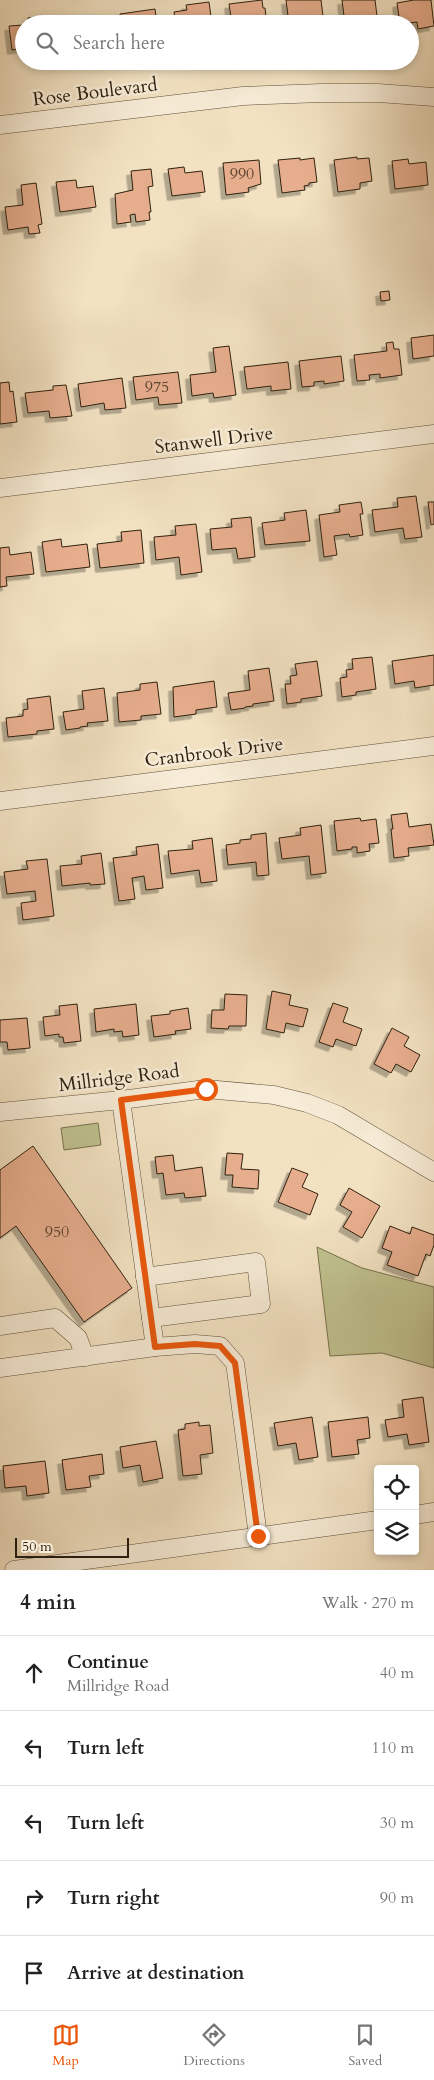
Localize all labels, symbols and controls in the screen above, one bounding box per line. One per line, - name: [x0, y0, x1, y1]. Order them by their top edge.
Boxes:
- search box: [15, 15, 419, 70]
- icon: search: [33, 29, 61, 57]
- text: Search here: [73, 30, 165, 56]
- street label: Rose Boulevard: [31, 71, 159, 113]
- house number: 990: [230, 163, 254, 185]
- house number: 975: [145, 376, 169, 398]
- street label: Stanwell Drive: [153, 420, 275, 460]
- street label: Cranbrook Drive: [143, 731, 285, 773]
- street label: Millridge Road: [57, 1058, 181, 1098]
- route start: [195, 1078, 218, 1101]
- house number: 950: [45, 1221, 69, 1243]
- map controls: [374, 1465, 419, 1555]
- button: locate: [374, 1465, 419, 1510]
- button: layers: [374, 1510, 419, 1555]
- route end: [247, 1525, 270, 1548]
- scale bar: [15, 1535, 129, 1558]
- text: 50 m: [22, 1537, 52, 1556]
- text: 4 min: [20, 1588, 76, 1617]
- text: Walk · 270 m: [322, 1592, 414, 1614]
- text: Continue: [67, 1649, 149, 1675]
- icon: ahead: [20, 1659, 48, 1687]
- text: 40 m: [380, 1662, 414, 1684]
- text: Millridge Road: [67, 1675, 169, 1697]
- icon: left: [20, 1734, 48, 1762]
- text: Turn left: [67, 1735, 144, 1761]
- text: 110 m: [372, 1737, 414, 1759]
- icon: left: [20, 1809, 48, 1837]
- text: Turn left: [67, 1810, 144, 1836]
- text: 30 m: [380, 1812, 414, 1834]
- icon: right: [20, 1884, 48, 1912]
- text: Turn right: [67, 1885, 159, 1911]
- text: 90 m: [380, 1887, 414, 1909]
- icon: arrive: [20, 1959, 48, 1987]
- text: Arrive at destination: [67, 1960, 244, 1986]
- tab: Map: [52, 2021, 80, 2070]
- tab: Directions: [183, 2021, 245, 2070]
- tab: Saved: [348, 2021, 382, 2070]

